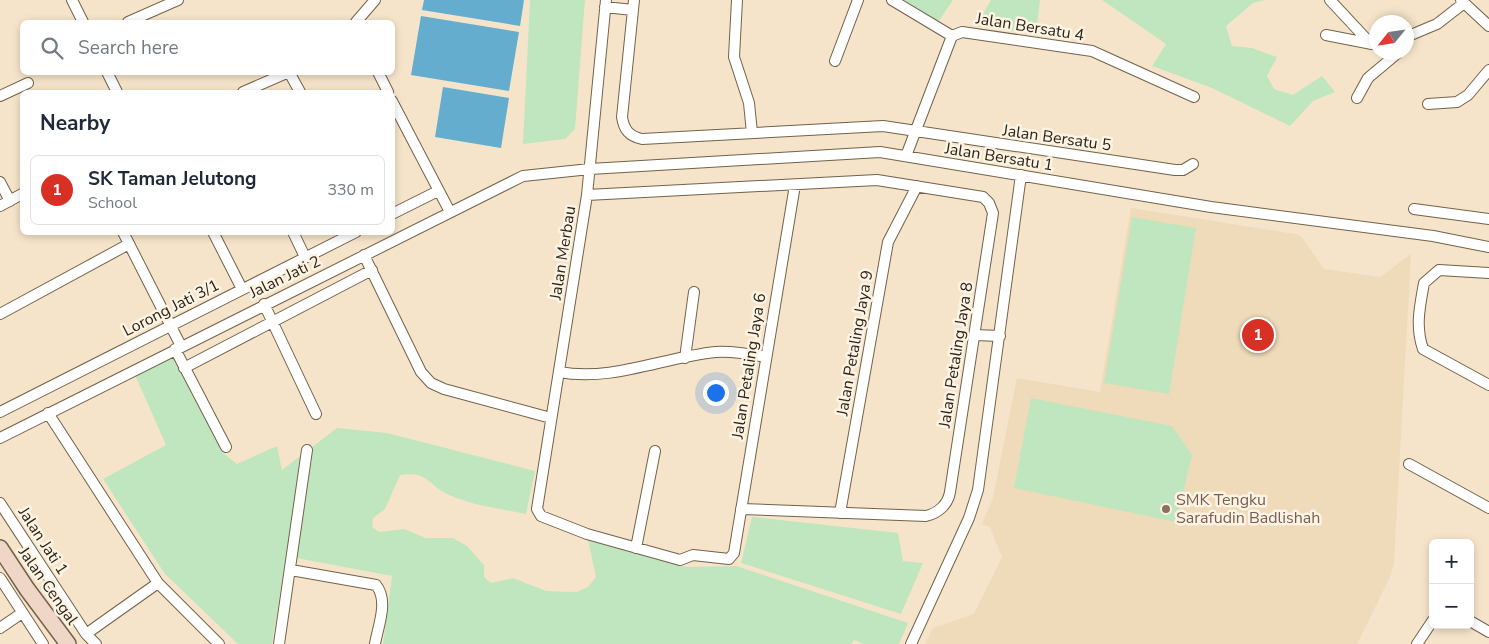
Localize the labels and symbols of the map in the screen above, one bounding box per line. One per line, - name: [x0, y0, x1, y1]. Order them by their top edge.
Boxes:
- street label: Jalan Bersatu 4: [973, 7, 1086, 46]
- north arrow: [1369, 15, 1414, 60]
- street label: Jalan Bersatu 5: [1000, 119, 1113, 157]
- street label: Jalan Bersatu 1: [942, 137, 1055, 176]
- street label: Jalan Merbau: [545, 204, 581, 303]
- street label: Jalan Jati 2: [245, 250, 324, 304]
- street label: Jalan Petaling Jaya 9: [831, 269, 879, 418]
- street label: Lorong Jati 3/1: [119, 274, 223, 342]
- street label: Jalan Petaling Jaya 8: [933, 281, 978, 430]
- street label: Jalan Petaling Jaya 6: [726, 292, 771, 441]
- pin: 1: [1242, 316, 1274, 354]
- your location: [703, 380, 729, 406]
- place label: SMK Tengku Sarafudin Badlishah: [1176, 489, 1320, 529]
- street label: Jalan Jati 1: [12, 502, 73, 579]
- marker: SMK Tengku Sarafudin Badlishah: [1160, 503, 1172, 515]
- street label: Jalan Cengal: [12, 542, 83, 630]

